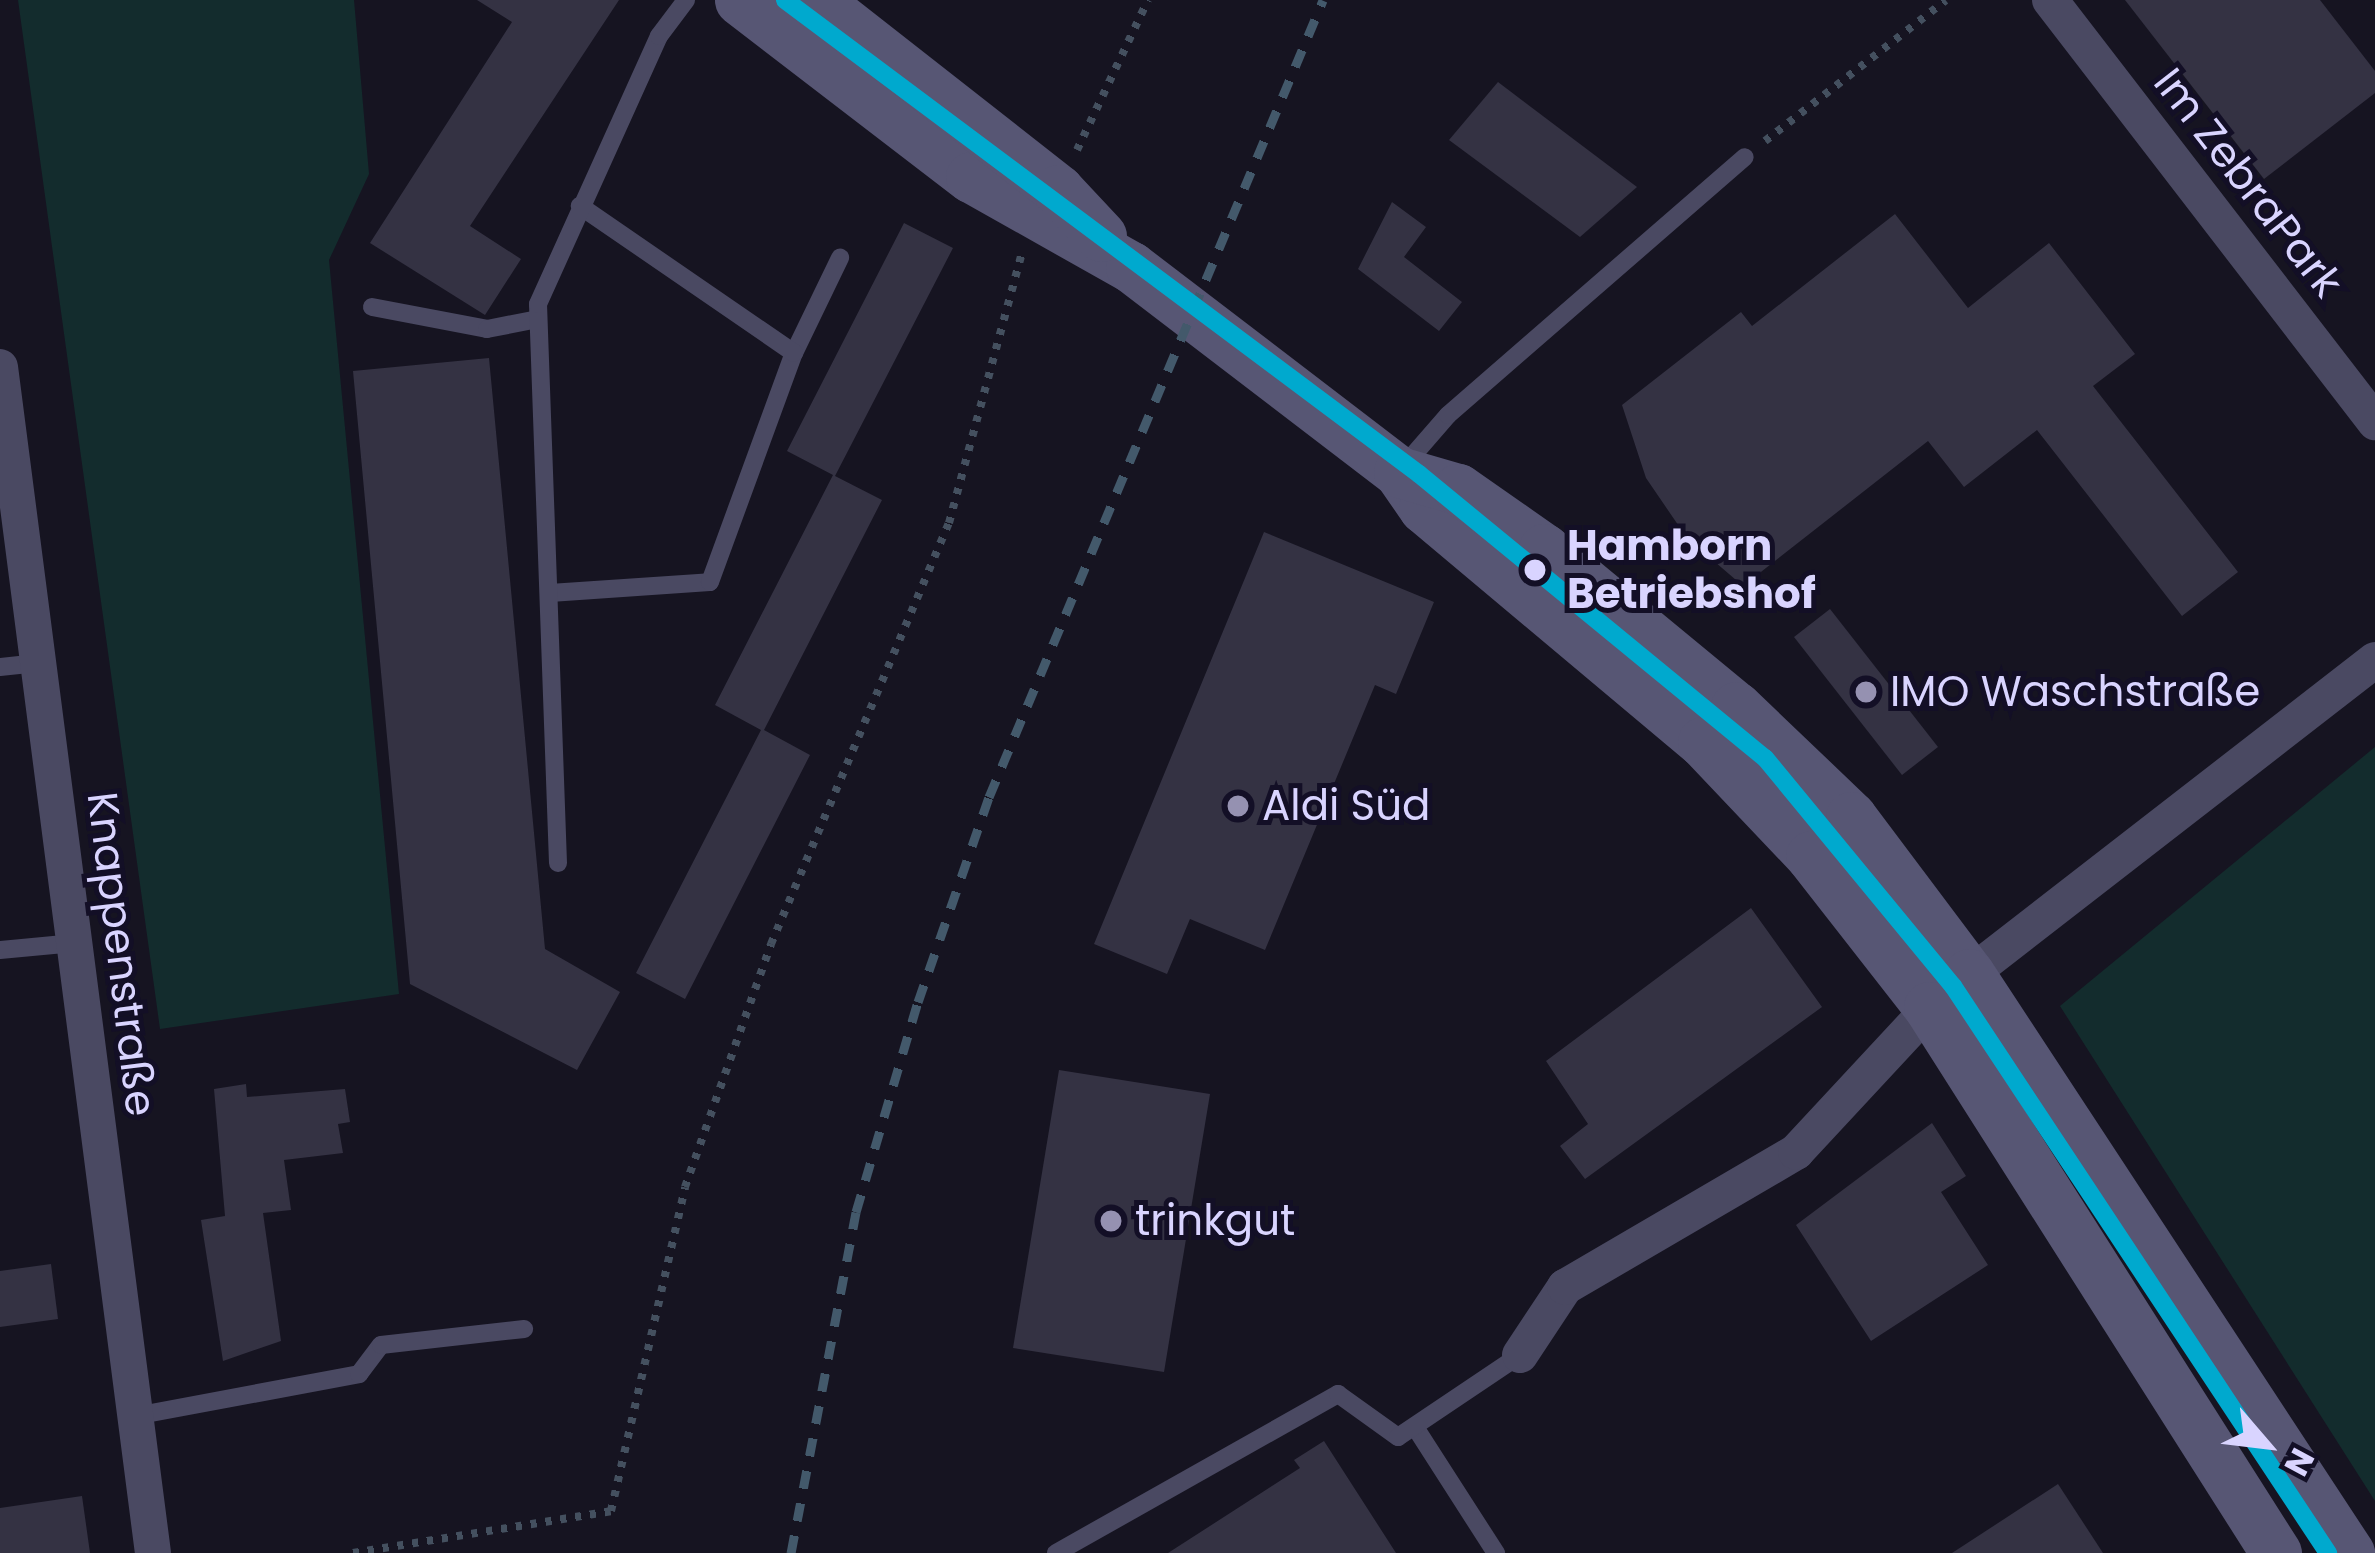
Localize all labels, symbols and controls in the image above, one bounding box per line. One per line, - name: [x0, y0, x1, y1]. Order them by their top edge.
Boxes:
- street label: Im ZebraPark: [2143, 59, 2353, 307]
- place label: Hamborn Betriebshof: [1567, 521, 1816, 620]
- marker: Hamborn Betriebshof: [1514, 549, 1556, 591]
- place label: IMO Waschstraße: [1890, 667, 2260, 717]
- marker: IMO Waschstraße: [1853, 679, 1879, 705]
- place label: Aldi Süd: [1262, 781, 1431, 831]
- street label: Knappenstraße: [76, 789, 166, 1119]
- marker: Aldi Süd: [1225, 793, 1251, 819]
- place label: trinkgut: [1135, 1196, 1295, 1246]
- marker: trinkgut: [1098, 1208, 1124, 1234]
- north arrow: [2207, 1385, 2327, 1505]
- text: N: [2273, 1440, 2326, 1484]

